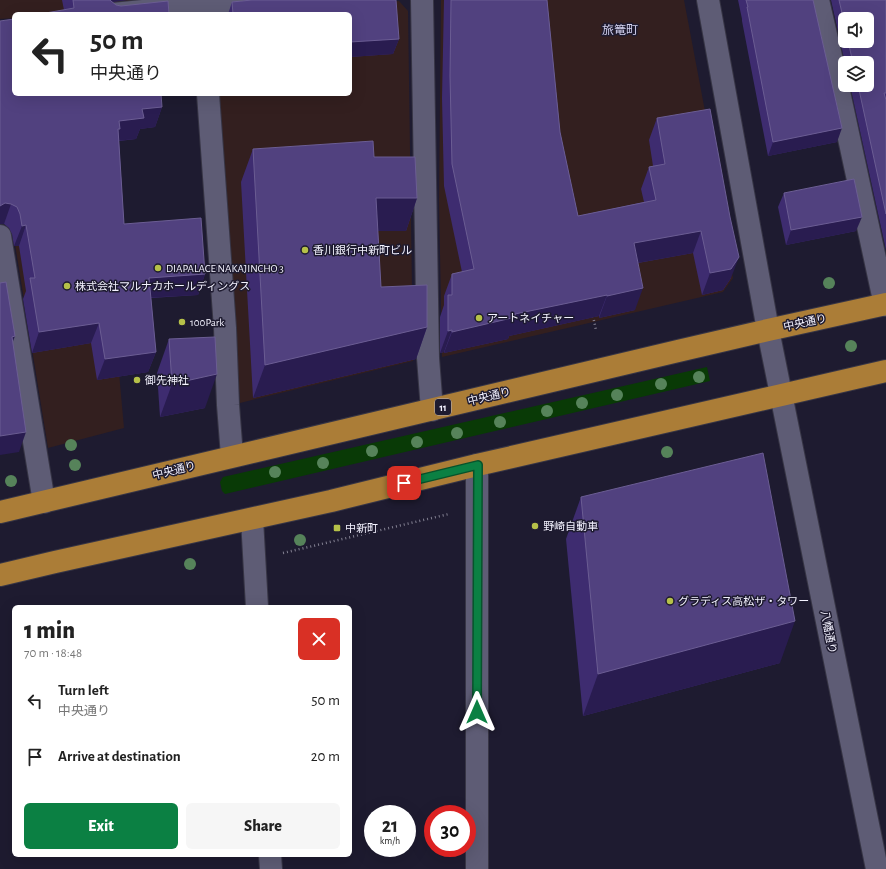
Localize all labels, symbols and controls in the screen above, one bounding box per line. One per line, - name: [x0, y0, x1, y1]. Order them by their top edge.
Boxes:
- map controls: [838, 12, 874, 92]
- button: sound: [838, 12, 874, 48]
- district label: 旅篭町: [602, 23, 638, 36]
- text: 50 m: [90, 27, 144, 55]
- icon: left: [24, 28, 76, 80]
- button: layers: [838, 56, 874, 92]
- text: 中央通り: [90, 65, 162, 83]
- place label: 香川銀行中新町ビル: [313, 244, 412, 256]
- marker: 香川銀行中新町ビル: [300, 245, 310, 255]
- marker: DIAPALACE NAKAJINCHO 3: [153, 263, 163, 273]
- place label: DIAPALACE NAKAJINCHO 3: [166, 263, 284, 274]
- place label: 株式会社マルナカホールディングス: [75, 280, 250, 292]
- marker: 株式会社マルナカホールディングス: [62, 281, 72, 291]
- street label: 中央通り: [782, 312, 828, 332]
- marker: アートネイチャー: [474, 313, 484, 323]
- place label: アートネイチャー: [487, 313, 574, 324]
- marker: 100Park: [177, 317, 187, 327]
- place label: 100Park: [190, 317, 224, 328]
- place label: 御先神社: [144, 374, 189, 386]
- marker: 御先神社: [132, 375, 142, 385]
- street label: 中央通り: [466, 385, 512, 407]
- road number: 11: [435, 399, 451, 415]
- street label: 中央通り: [151, 459, 197, 481]
- pin: [387, 466, 421, 500]
- icon: arrive: [393, 472, 415, 494]
- place label: 野崎自動車: [543, 520, 598, 532]
- marker: 野崎自動車: [530, 521, 540, 531]
- marker: 中新町: [332, 523, 342, 533]
- place label: 中新町: [345, 523, 378, 534]
- place label: グラディス高松ザ・タワー: [678, 595, 809, 607]
- marker: グラディス高松ザ・タワー: [665, 596, 675, 606]
- street label: 八幡通り: [819, 609, 839, 655]
- button: close: [298, 618, 340, 660]
- text: 1 min: [24, 619, 75, 643]
- text: 70 m · 18:48: [24, 647, 82, 660]
- text: Turn left: [58, 683, 109, 698]
- icon: left: [24, 690, 46, 712]
- position arrow: [456, 691, 498, 733]
- text: 50 m: [311, 693, 340, 708]
- text: 中央通り: [58, 705, 110, 718]
- icon: arrive: [24, 746, 46, 768]
- text: Arrive at destination: [58, 749, 181, 764]
- text: 20 m: [311, 749, 340, 764]
- button: Exit: [24, 803, 178, 849]
- button: Share: [186, 803, 340, 849]
- speed limit sign: 30: [424, 805, 476, 857]
- text: 21: [382, 816, 398, 836]
- text: km/h: [380, 836, 400, 846]

